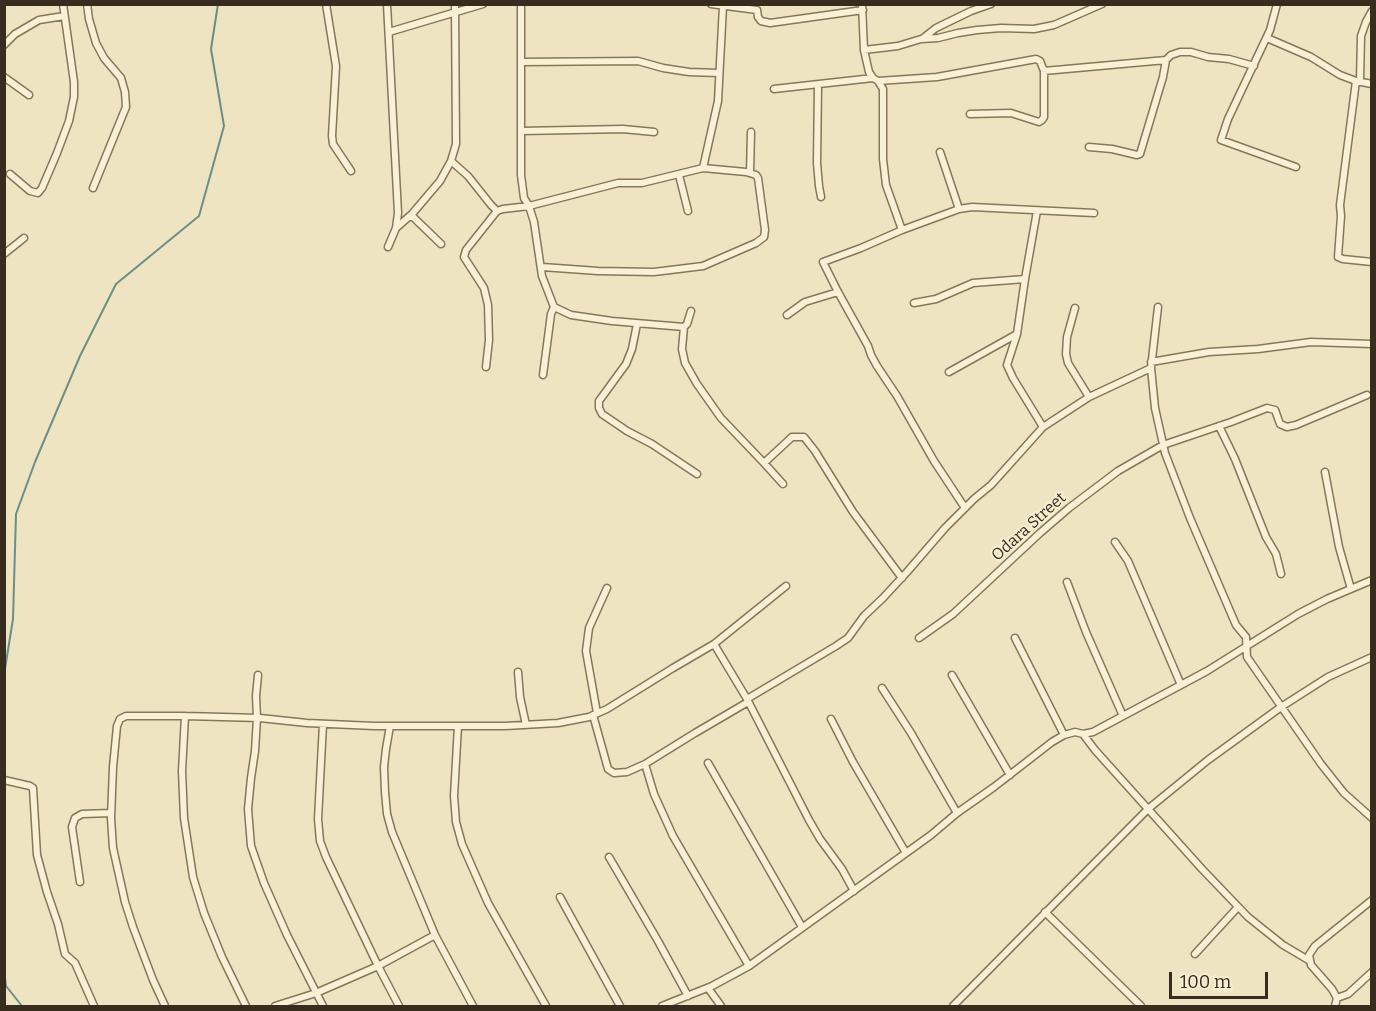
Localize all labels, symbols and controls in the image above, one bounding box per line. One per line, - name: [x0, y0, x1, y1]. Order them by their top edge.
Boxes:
- street label: Odara Street: [988, 489, 1070, 565]
- scale bar: [1172, 960, 1271, 998]
- text: 100 m: [1180, 971, 1231, 993]

